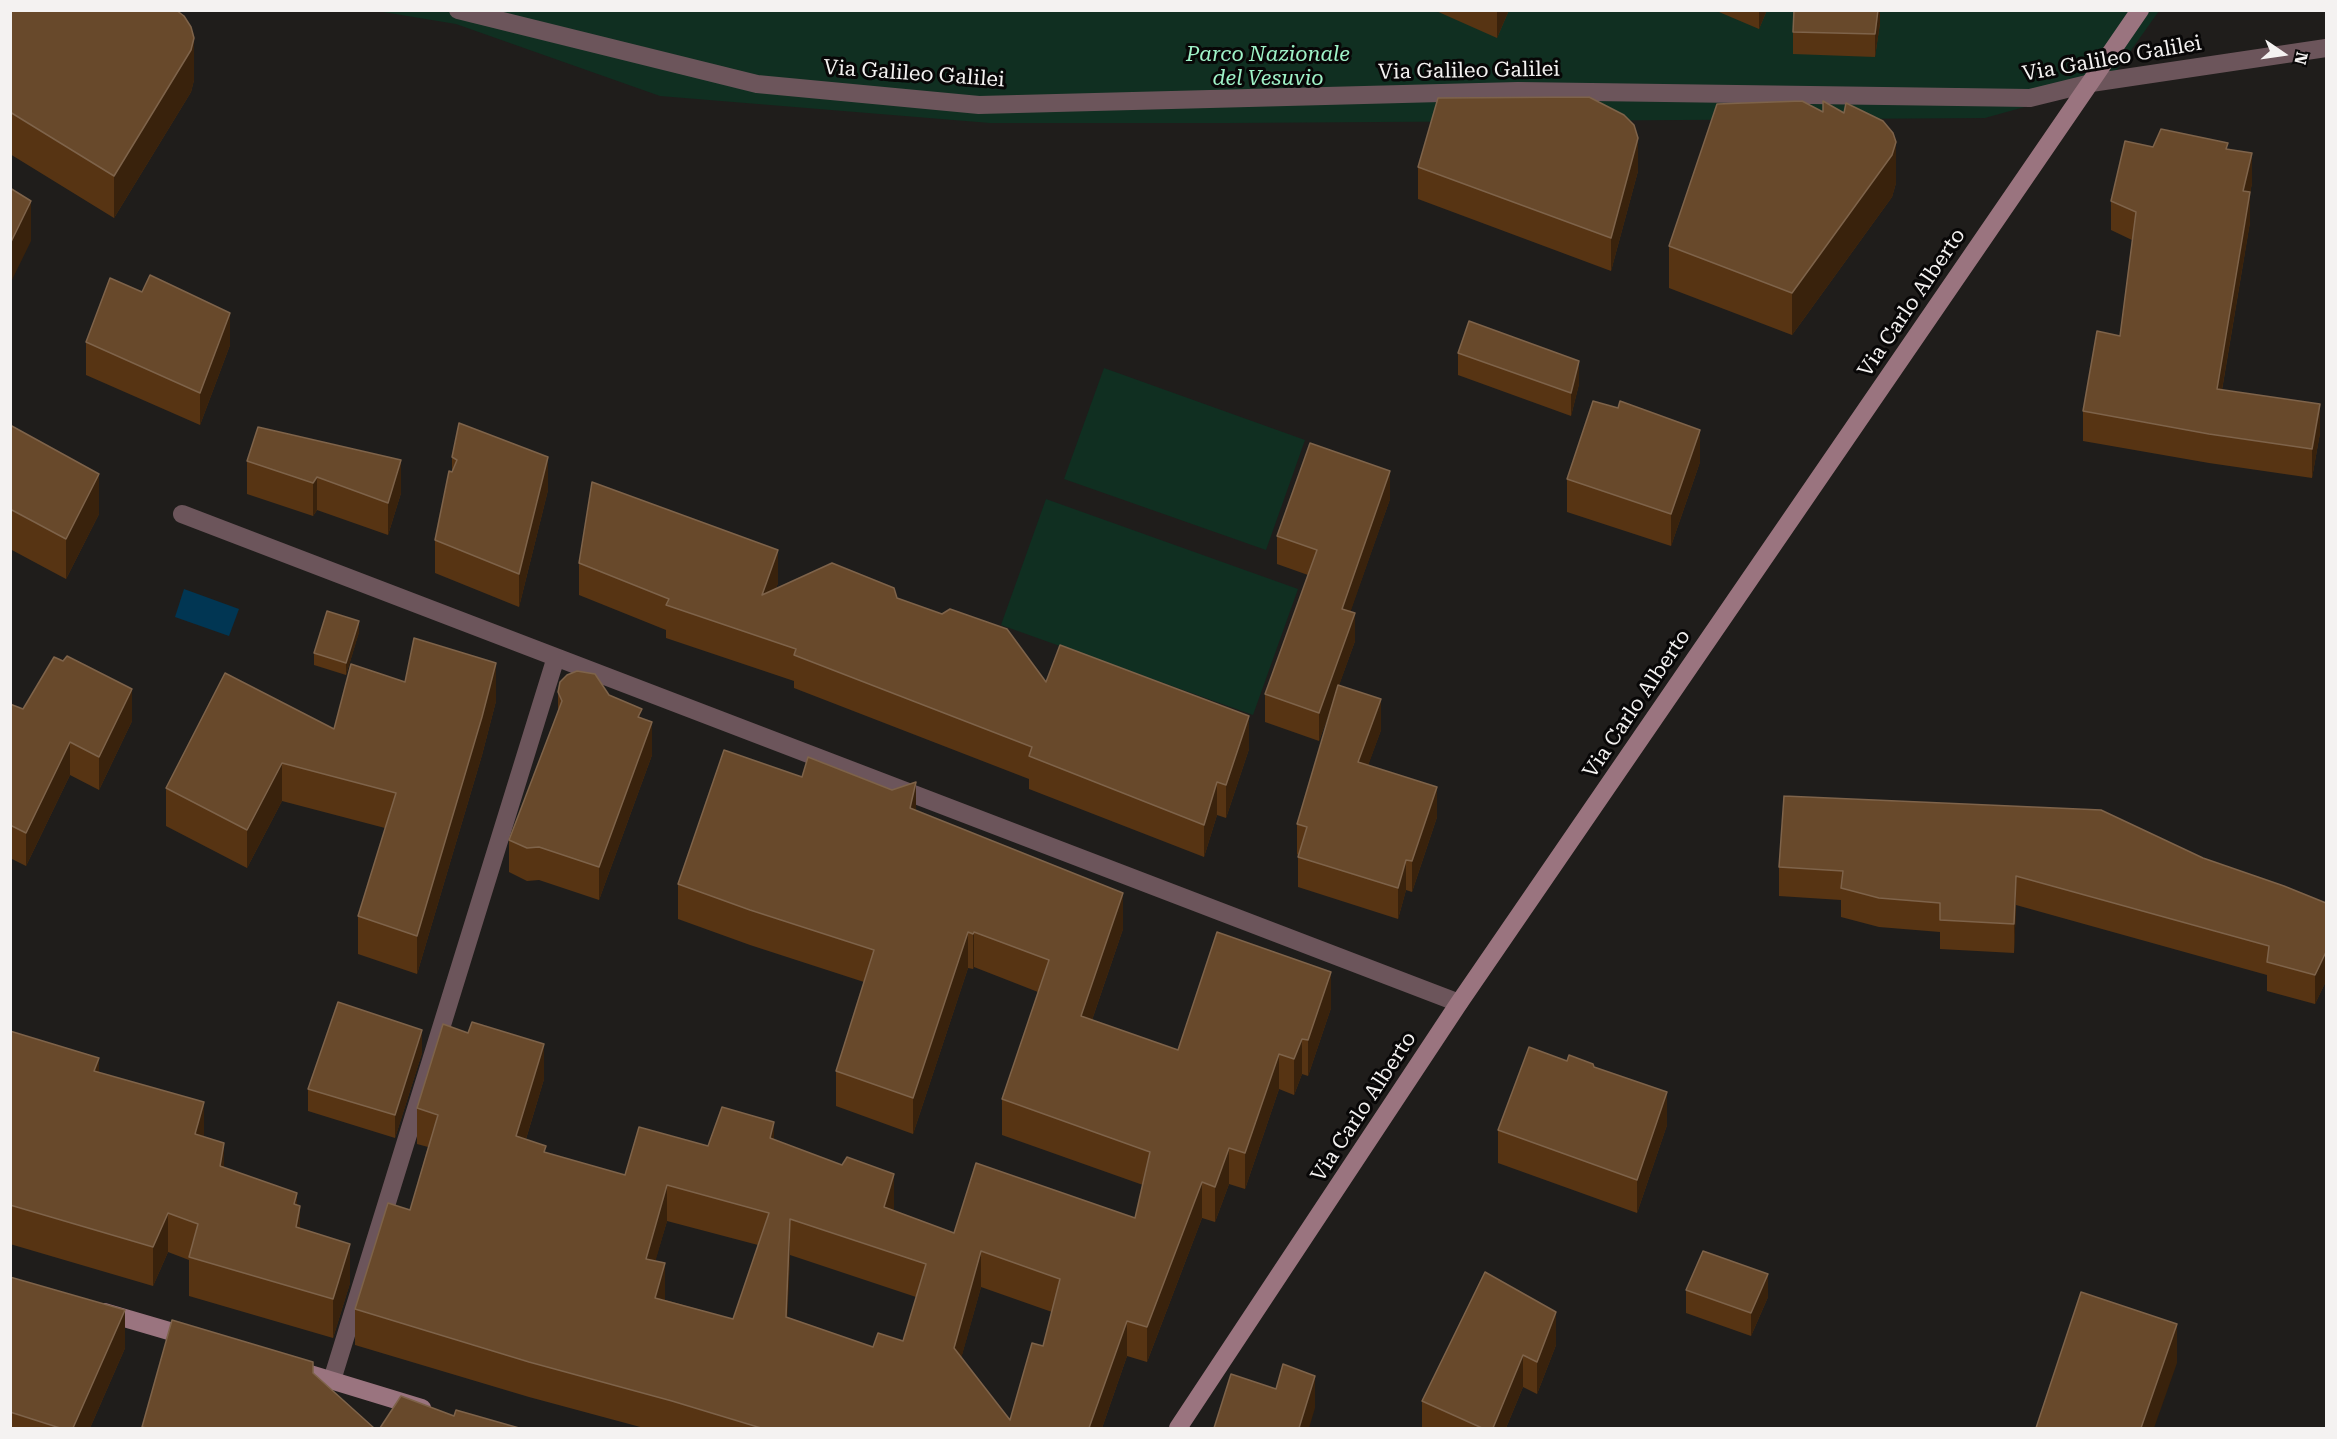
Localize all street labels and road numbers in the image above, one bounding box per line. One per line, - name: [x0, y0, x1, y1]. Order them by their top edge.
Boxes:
- street label: Via Galileo Galilei: [2020, 31, 2204, 87]
- street label: Via Galileo Galilei: [823, 55, 1005, 93]
- street label: Via Galileo Galilei: [1378, 57, 1560, 85]
- street label: Via Carlo Alberto: [1853, 224, 1971, 382]
- street label: Via Carlo Alberto: [1578, 625, 1696, 783]
- street label: Via Carlo Alberto: [1306, 1027, 1422, 1187]

